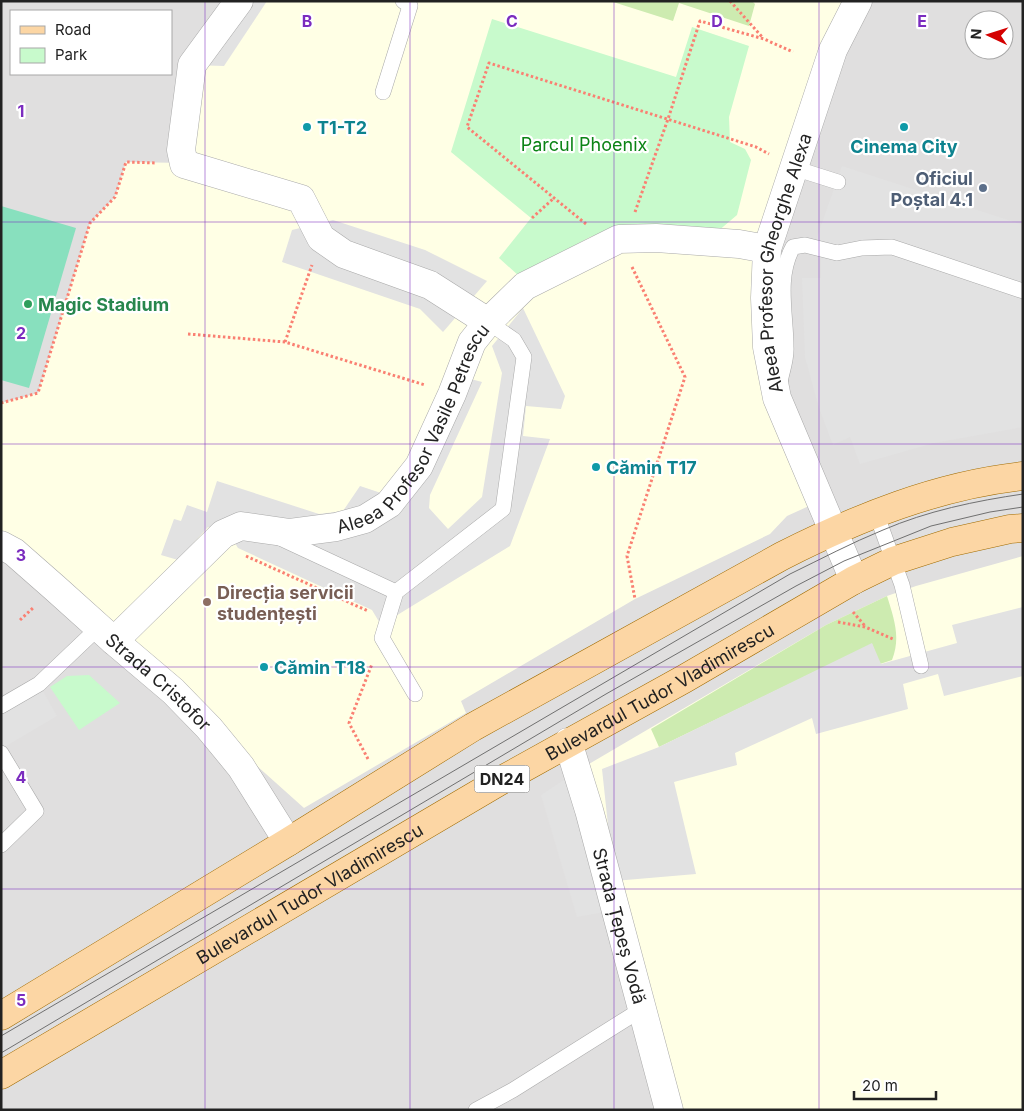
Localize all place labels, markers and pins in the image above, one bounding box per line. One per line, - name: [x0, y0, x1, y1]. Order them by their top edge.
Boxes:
- place label: T1-T2: [317, 117, 367, 138]
- marker: T1-T2: [301, 121, 313, 133]
- marker: Cinema City: [898, 121, 910, 133]
- place label: Cinema City: [850, 136, 958, 157]
- place label: Oficiul Poștal 4.1: [890, 168, 973, 210]
- marker: Oficiul Poștal 4.1: [977, 182, 989, 194]
- place label: Magic Stadium: [38, 294, 169, 315]
- marker: Magic Stadium: [22, 298, 34, 310]
- place label: Cămin T17: [606, 457, 697, 478]
- marker: Cămin T17: [590, 461, 602, 473]
- place label: Direcția servicii studențești: [217, 582, 354, 624]
- marker: Direcția servicii studențești: [201, 596, 213, 608]
- place label: Cămin T18: [274, 657, 366, 678]
- marker: Cămin T18: [258, 661, 270, 673]

